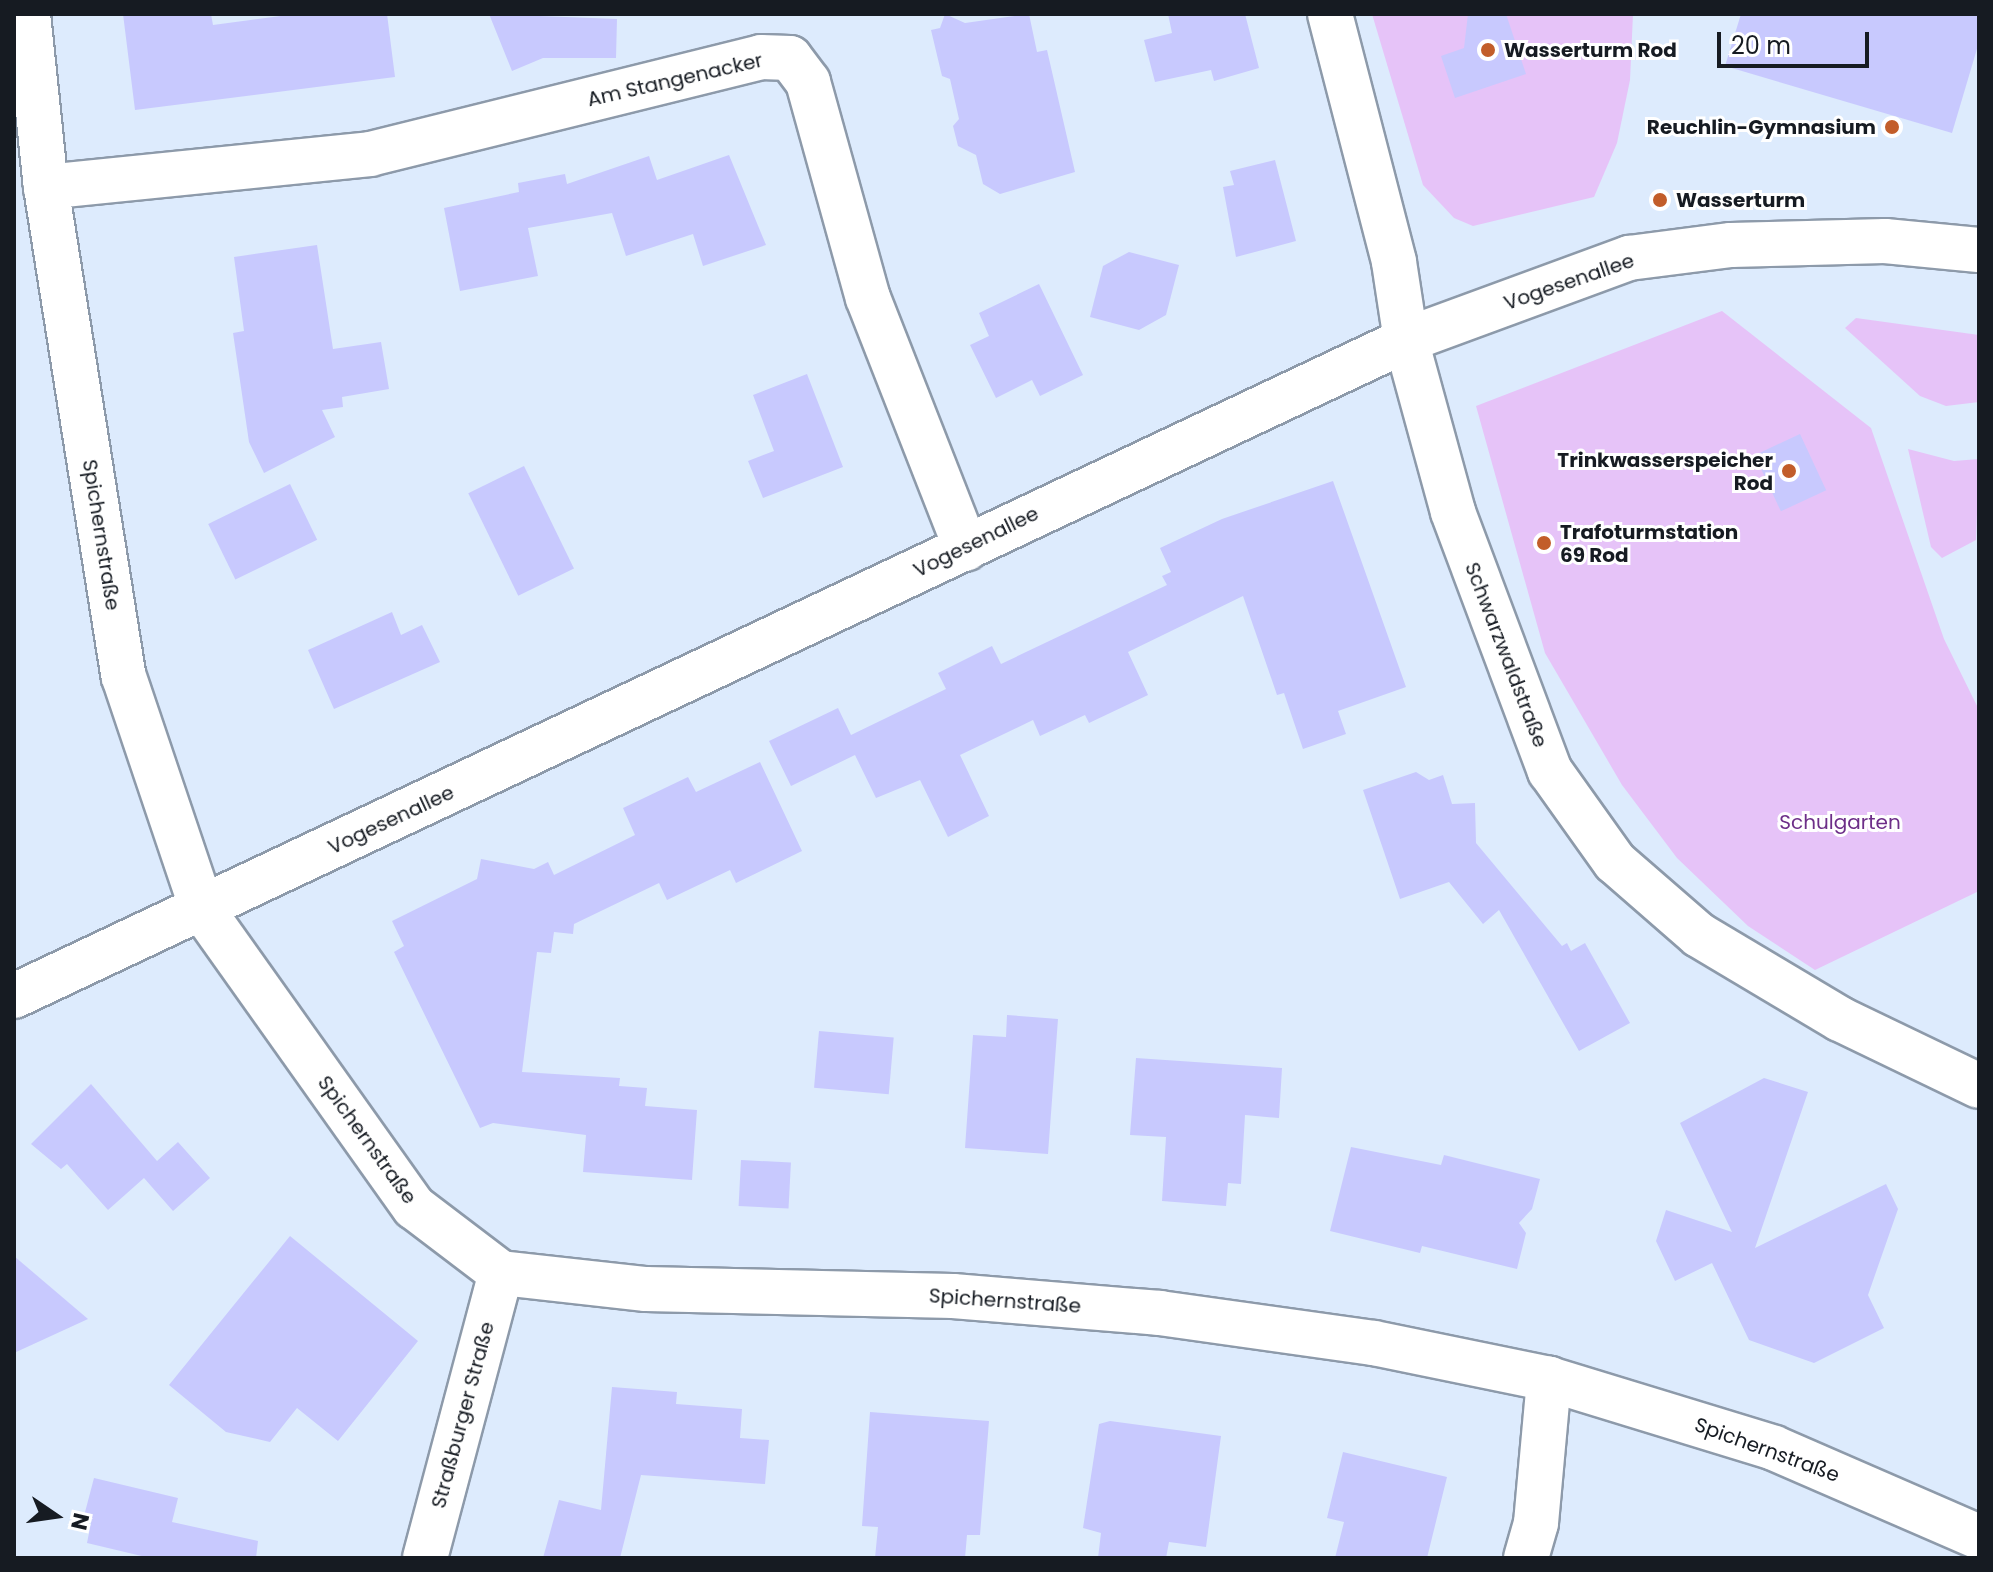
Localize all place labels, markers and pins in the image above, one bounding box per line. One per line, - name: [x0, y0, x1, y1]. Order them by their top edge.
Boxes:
- place label: Wasserturm Rod: [1504, 38, 1677, 62]
- marker: Wasserturm Rod: [1479, 41, 1497, 59]
- place label: Reuchlin-Gymnasium: [1647, 115, 1876, 139]
- marker: Reuchlin-Gymnasium: [1883, 118, 1901, 136]
- place label: Wasserturm: [1676, 188, 1805, 212]
- marker: Wasserturm: [1651, 191, 1669, 209]
- place label: Trinkwasserspeicher Rod: [1557, 448, 1773, 495]
- marker: Trinkwasserspeicher Rod: [1780, 462, 1798, 480]
- place label: Trafoturmstation 69 Rod: [1560, 520, 1738, 567]
- marker: Trafoturmstation 69 Rod: [1535, 534, 1553, 552]

